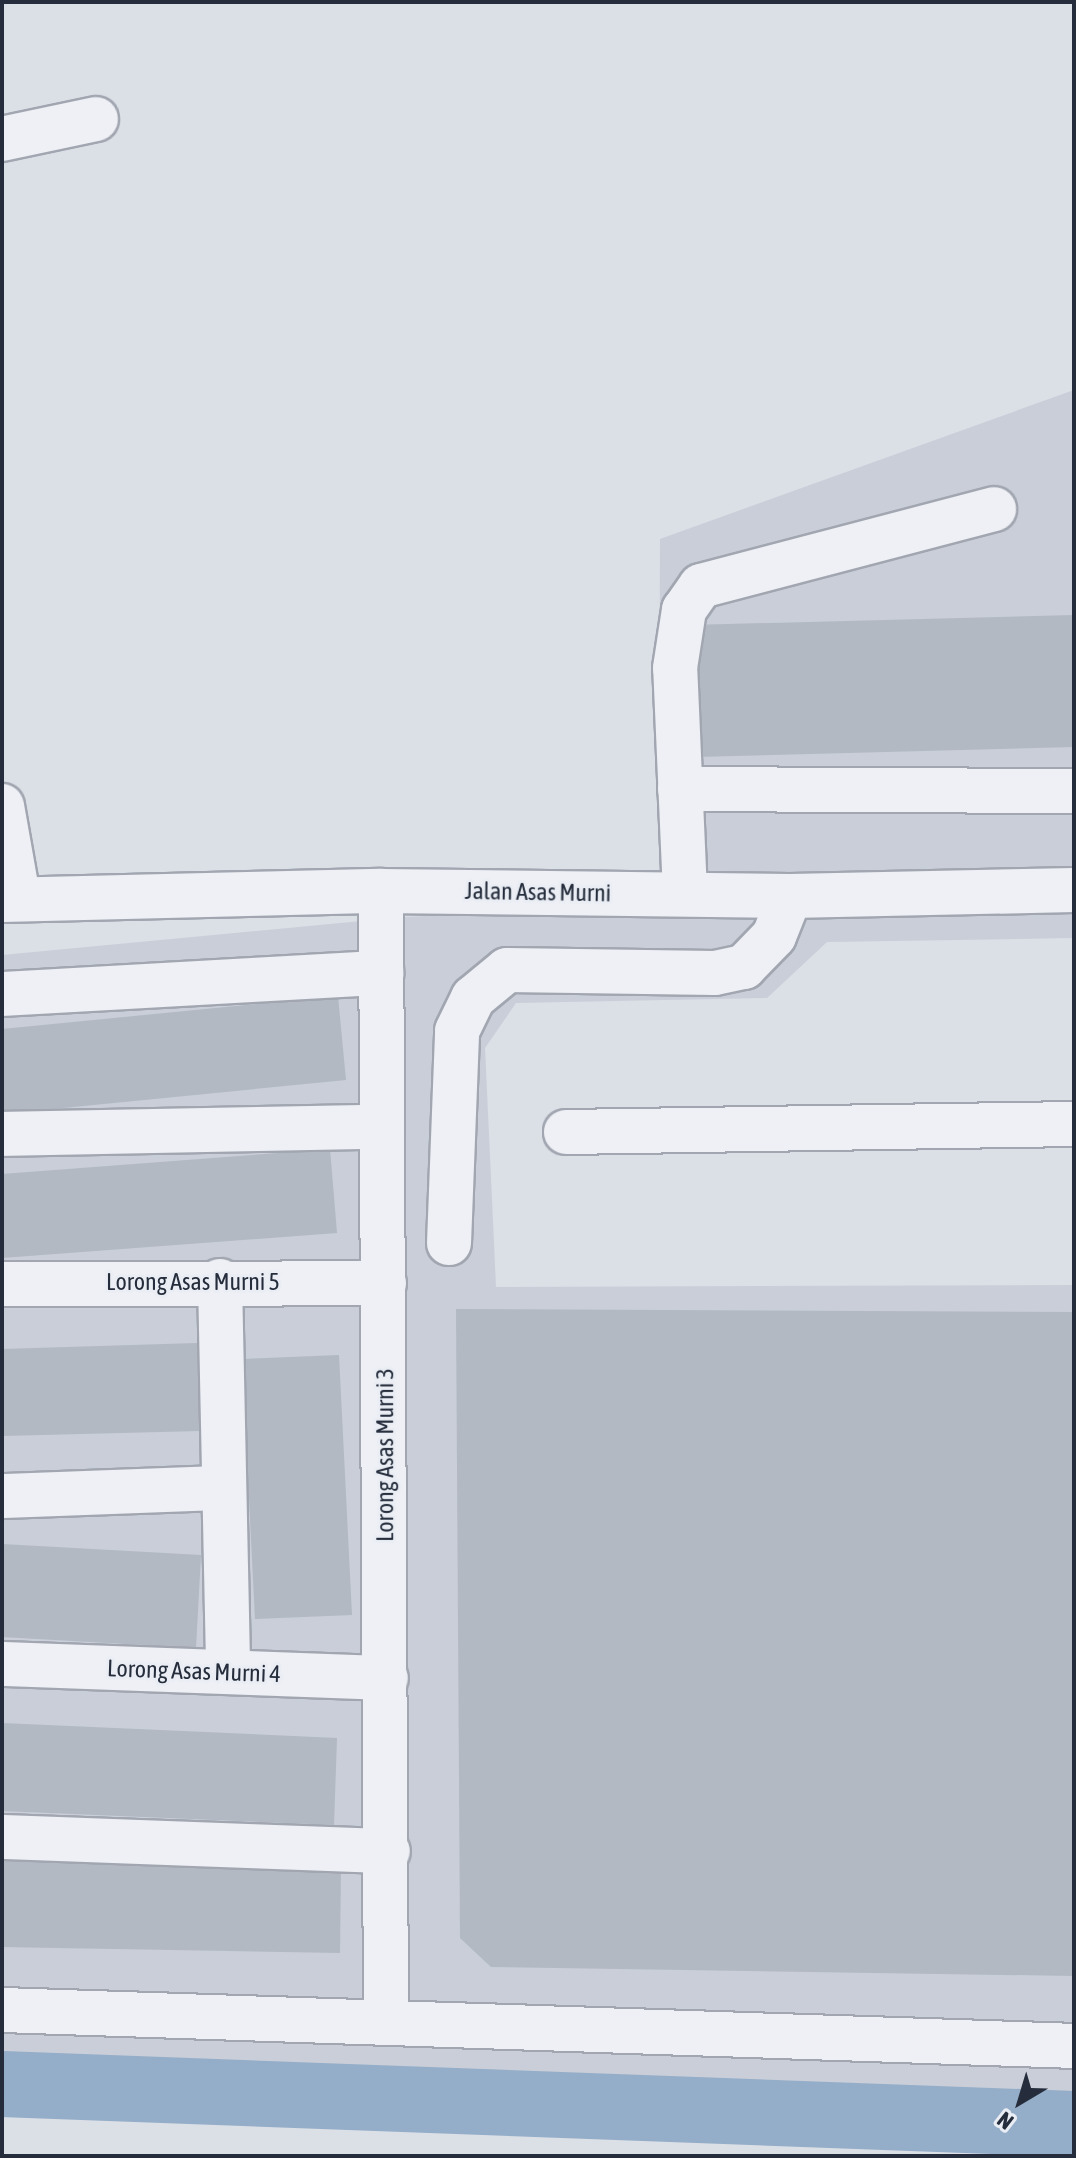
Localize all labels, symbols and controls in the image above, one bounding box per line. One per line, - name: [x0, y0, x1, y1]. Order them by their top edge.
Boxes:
- street label: Jalan Asas Murni: [465, 876, 611, 908]
- street label: Lorong Asas Murni 5: [106, 1268, 280, 1296]
- street label: Lorong Asas Murni 3: [371, 1368, 399, 1542]
- street label: Lorong Asas Murni 4: [107, 1654, 281, 1688]
- north arrow: [980, 2062, 1060, 2142]
- text: N: [992, 2107, 1018, 2135]

